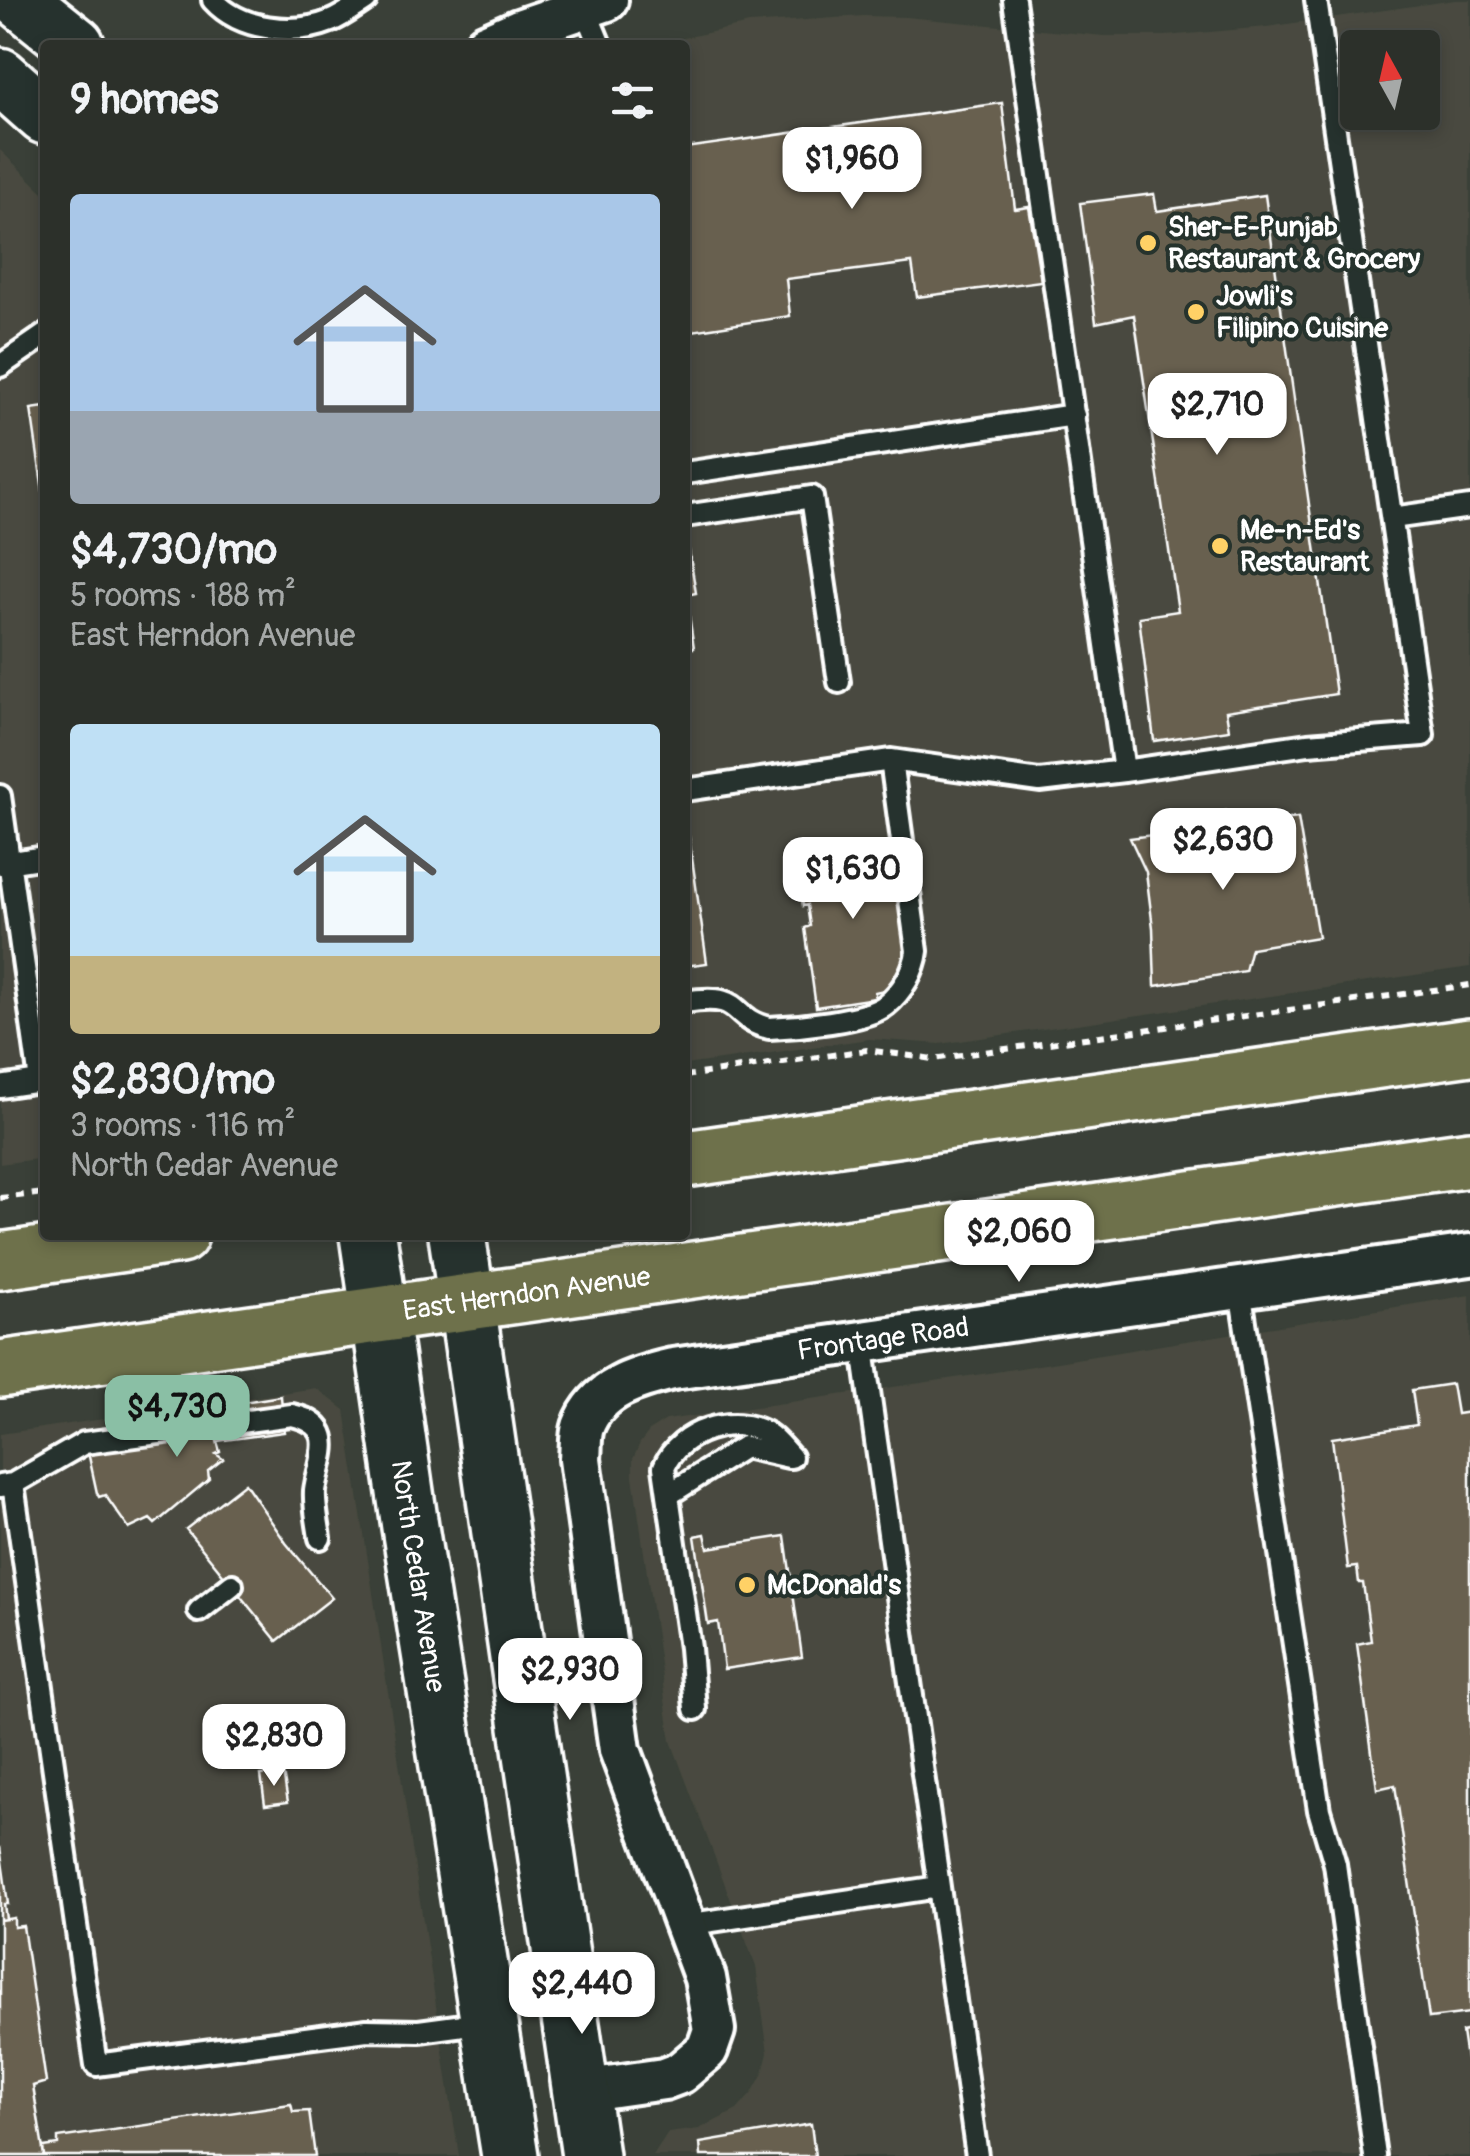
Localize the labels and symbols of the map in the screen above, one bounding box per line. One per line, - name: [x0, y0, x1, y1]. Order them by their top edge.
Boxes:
- north arrow: [1340, 30, 1440, 130]
- pin: $1,960: [771, 127, 933, 212]
- place label: Sher-E-Punjab Restaurant & Grocery: [1168, 210, 1420, 277]
- marker: Sher-E-Punjab Restaurant & Grocery: [1137, 232, 1159, 254]
- place label: Jowli's Filipino Cuisine: [1216, 279, 1389, 346]
- marker: Jowli's Filipino Cuisine: [1185, 301, 1207, 323]
- pin: $2,710: [1136, 373, 1298, 458]
- place label: Me-n-Ed's Restaurant: [1240, 513, 1370, 580]
- marker: Me-n-Ed's Restaurant: [1209, 535, 1231, 557]
- pin: $2,630: [1142, 808, 1304, 893]
- pin: $1,630: [772, 837, 934, 922]
- pin: $2,060: [938, 1200, 1100, 1285]
- street label: East Herndon Avenue: [401, 1259, 653, 1329]
- street label: Frontage Road: [795, 1309, 971, 1369]
- pin: $4,730: [96, 1375, 258, 1460]
- street label: North Cedar Avenue: [383, 1458, 454, 1695]
- place label: McDonald's: [767, 1568, 901, 1603]
- marker: McDonald's: [736, 1574, 758, 1596]
- pin: $2,930: [489, 1638, 651, 1723]
- pin: $2,830: [193, 1704, 355, 1789]
- pin: $2,440: [501, 1952, 663, 2037]

